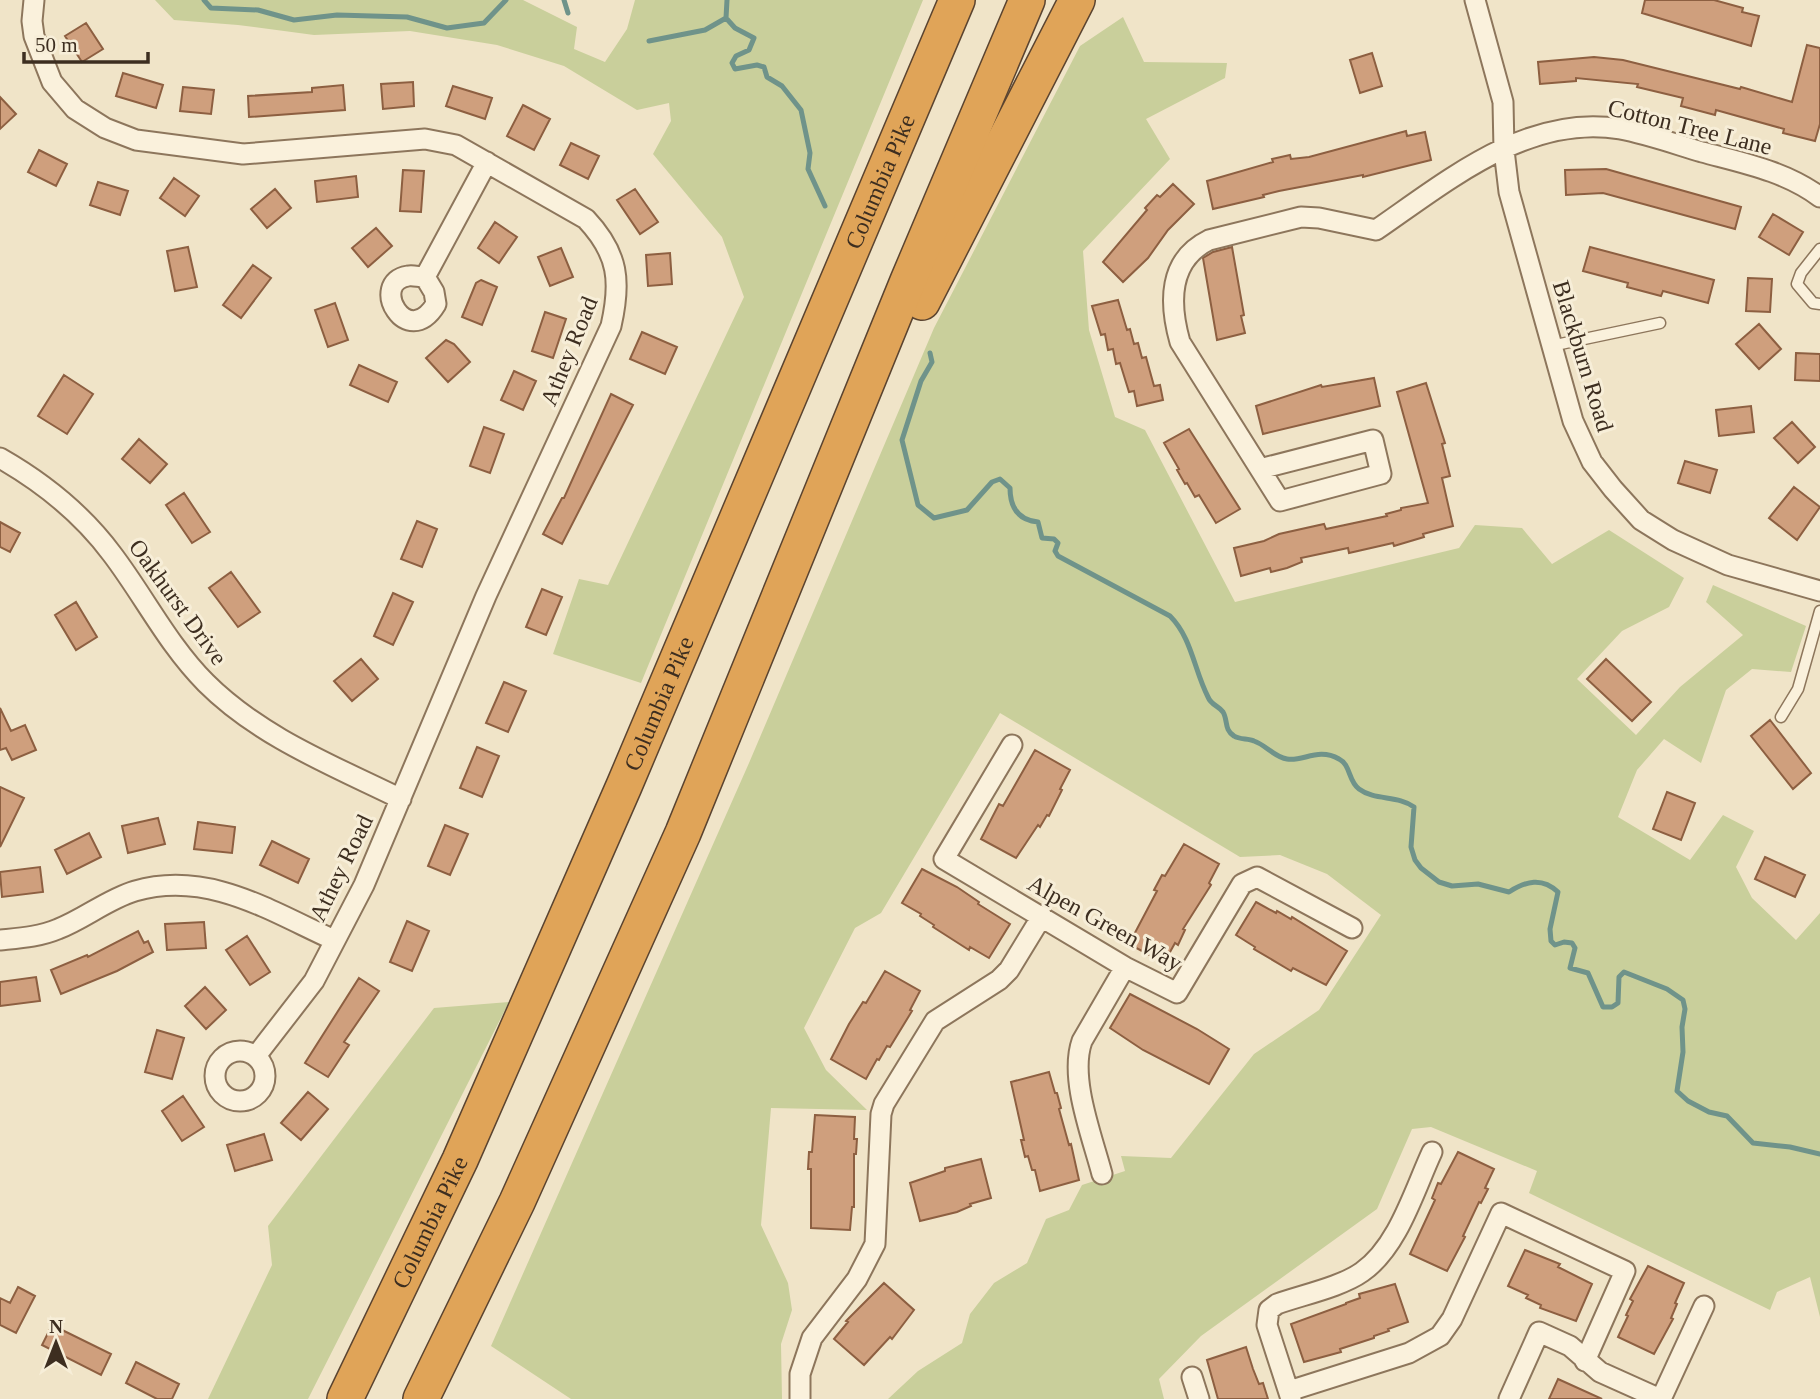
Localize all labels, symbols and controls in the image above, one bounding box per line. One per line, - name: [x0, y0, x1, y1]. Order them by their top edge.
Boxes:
- scale bar: [24, 21, 149, 65]
- text: 50 m: [35, 33, 78, 57]
- street label: Cotton Tree Lane: [1605, 94, 1775, 160]
- street label: Columbia Pike: [840, 111, 920, 253]
- street label: Blackburn Road: [1548, 277, 1618, 435]
- street label: Athey Road: [535, 293, 603, 409]
- street label: Oakhurst Drive: [124, 534, 232, 670]
- street label: Columbia Pike: [619, 633, 699, 775]
- street label: Athey Road: [304, 810, 378, 926]
- street label: Alpen Green Way: [1023, 870, 1187, 976]
- street label: Columbia Pike: [387, 1152, 473, 1293]
- north arrow: [21, 1308, 91, 1378]
- text: N: [49, 1316, 63, 1337]

